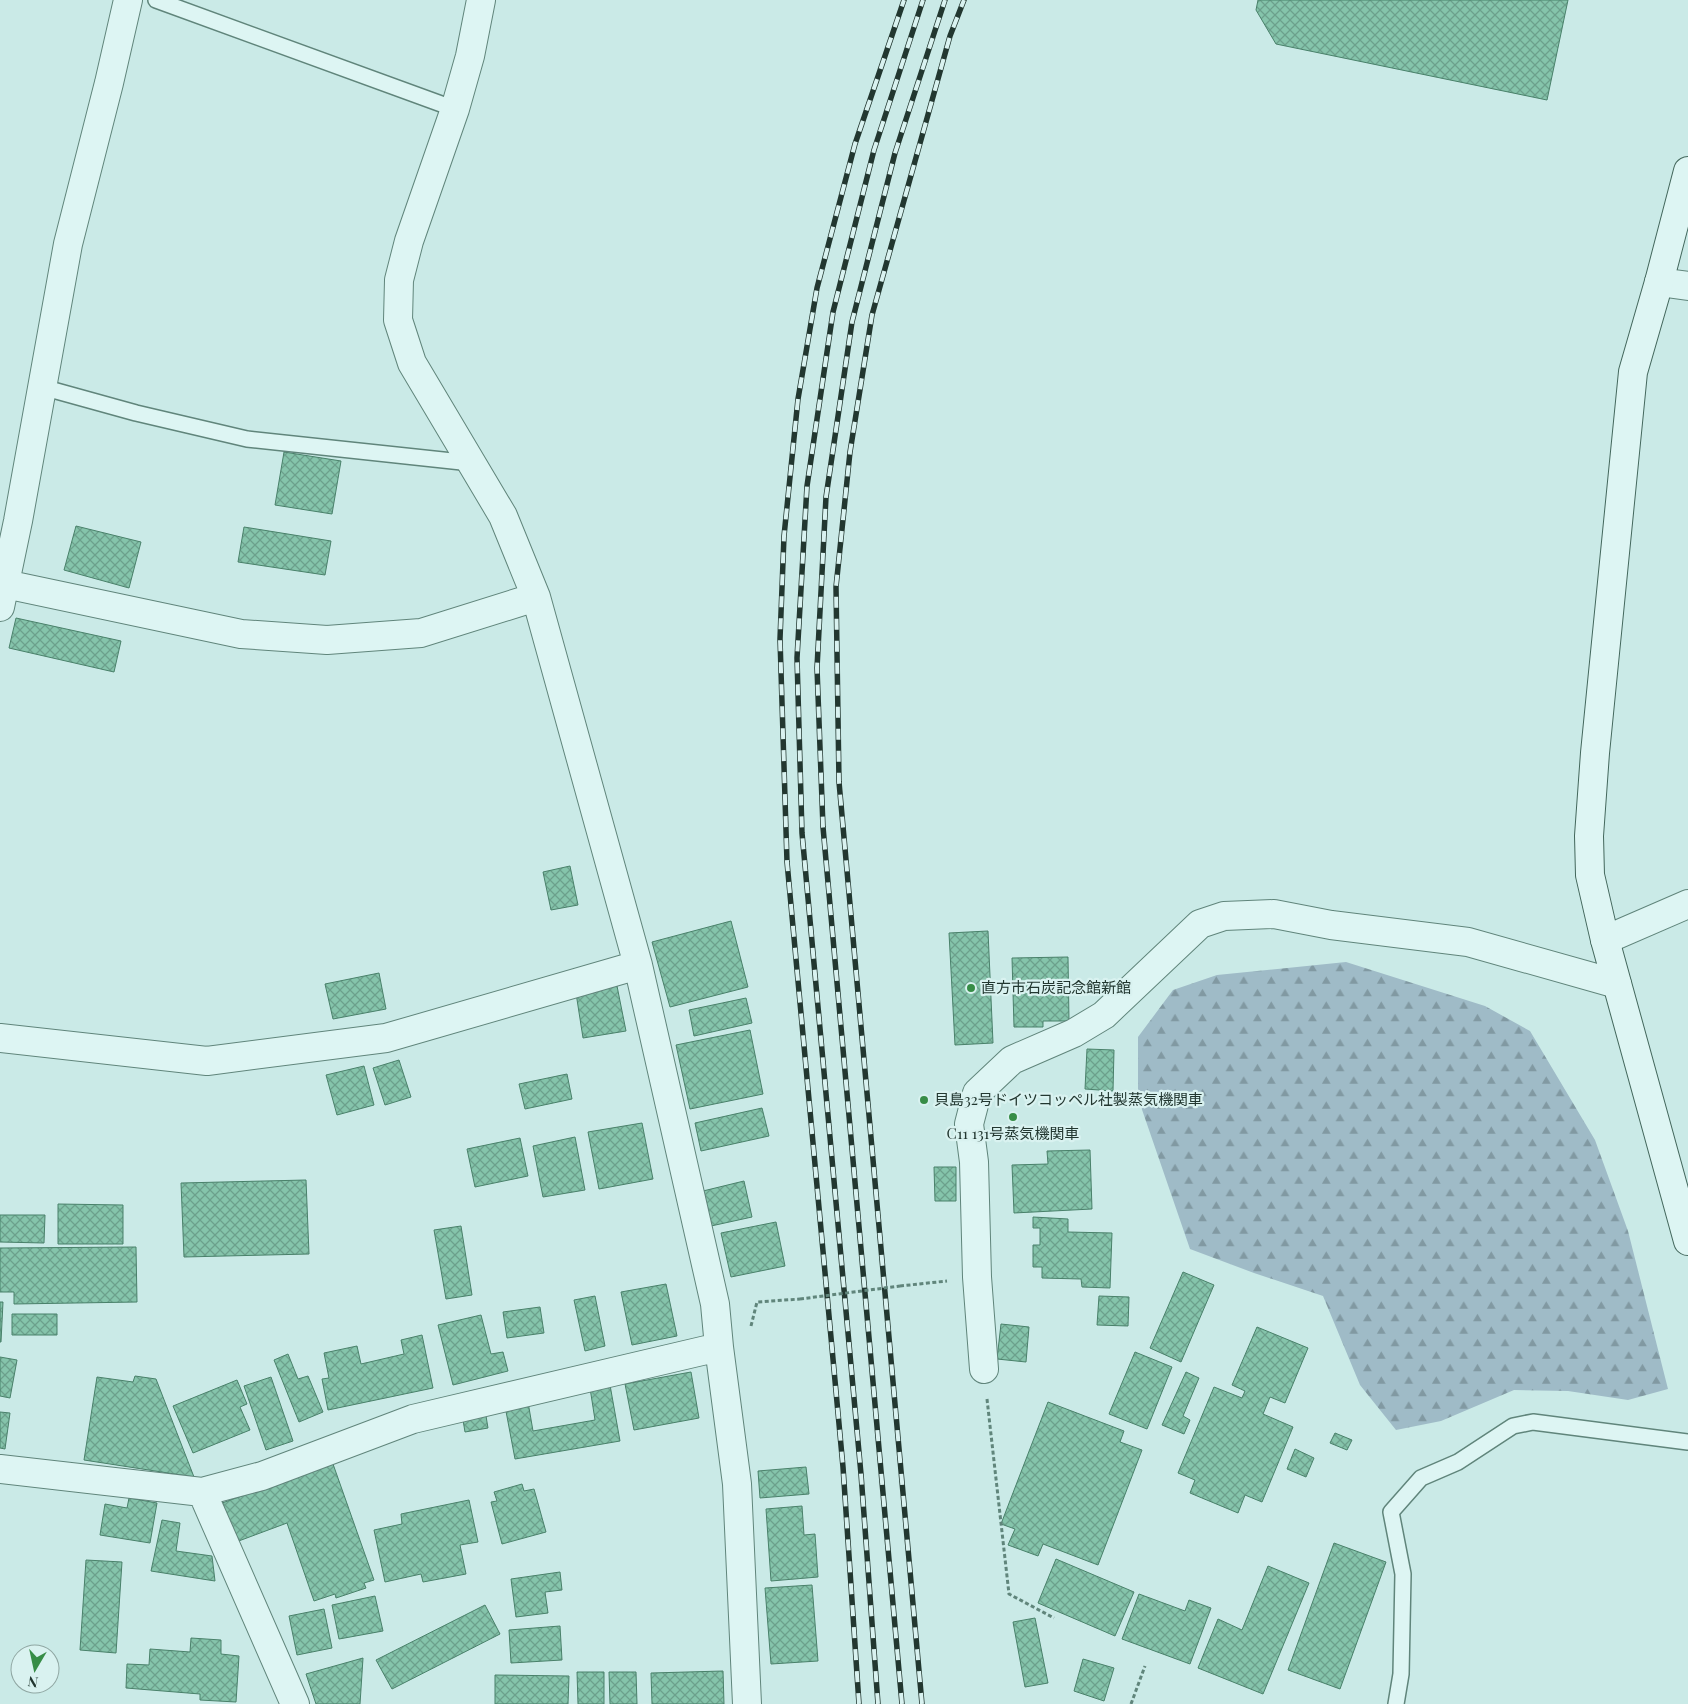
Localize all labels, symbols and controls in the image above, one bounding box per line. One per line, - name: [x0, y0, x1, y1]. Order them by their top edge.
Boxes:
- place label: 直方市石炭記念館新館: [981, 977, 1131, 997]
- marker: 直方市石炭記念館新館: [965, 982, 977, 994]
- place label: 貝島32号ドイツコッペル社製蒸気機関車: [934, 1089, 1203, 1109]
- marker: 貝島32号ドイツコッペル社製蒸気機関車: [918, 1094, 930, 1106]
- marker: C11 131号蒸気機関車: [1007, 1111, 1019, 1123]
- place label: C11 131号蒸気機関車: [947, 1123, 1079, 1143]
- north arrow: [10, 1644, 60, 1694]
- text: N: [26, 1672, 39, 1693]

